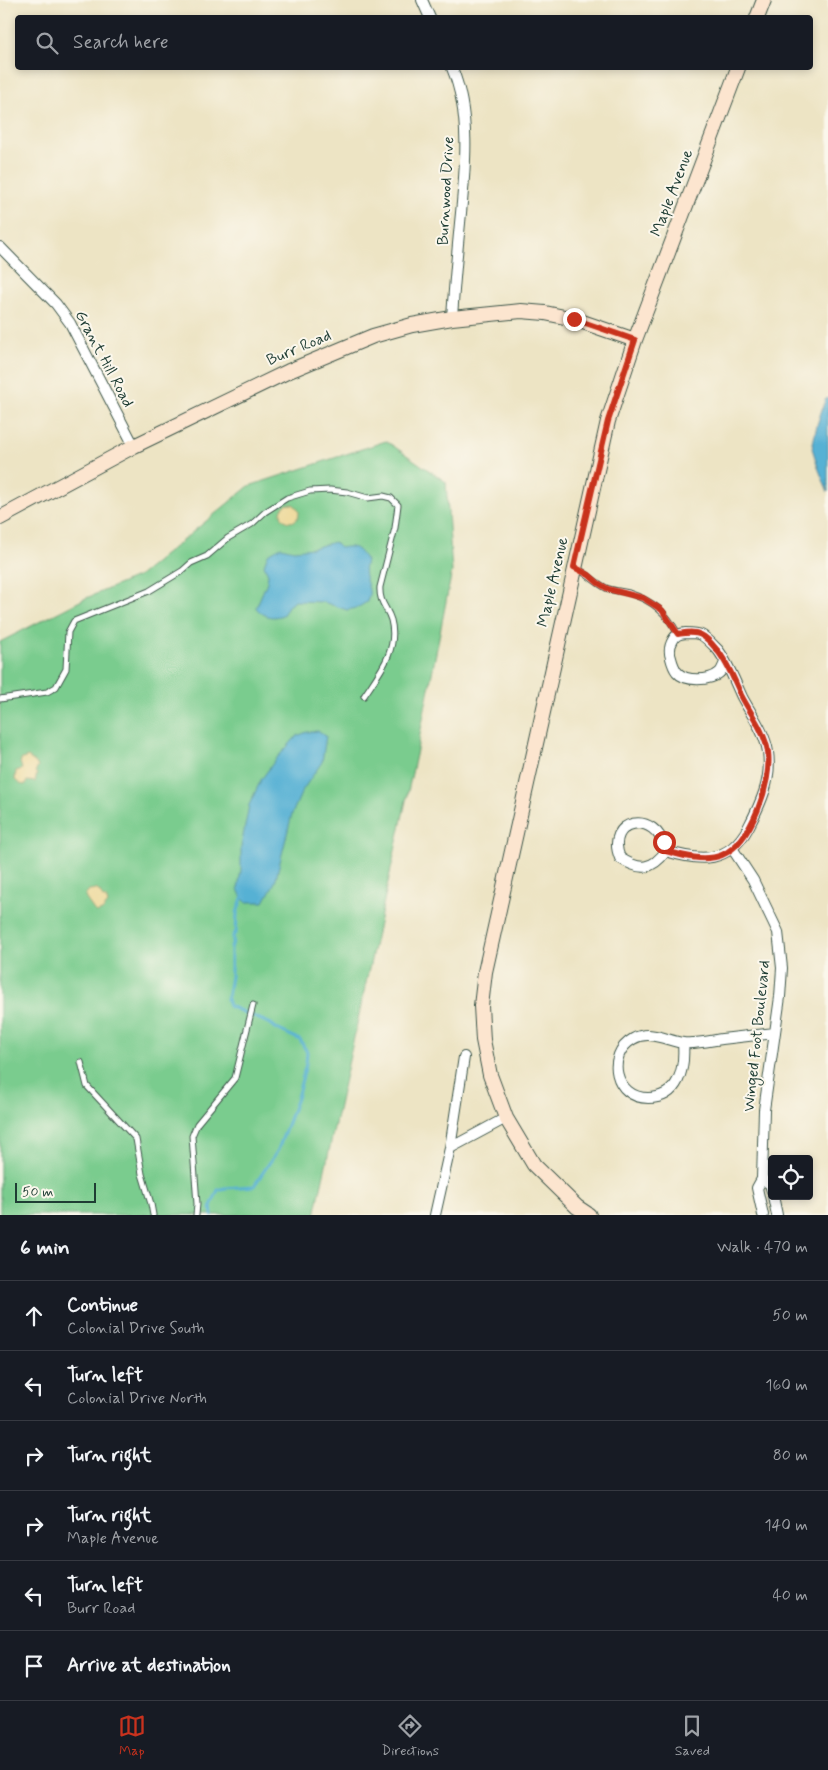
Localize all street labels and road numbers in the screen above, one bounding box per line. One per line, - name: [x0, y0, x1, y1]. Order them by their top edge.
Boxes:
- street label: Burnwood Drive: [433, 136, 459, 246]
- street label: Maple Avenue: [646, 146, 698, 240]
- street label: Grant Hill Road: [70, 307, 138, 411]
- street label: Burr Road: [263, 325, 335, 371]
- street label: Maple Avenue: [532, 535, 574, 629]
- street label: Winged Foot Boulevard: [739, 959, 776, 1113]

